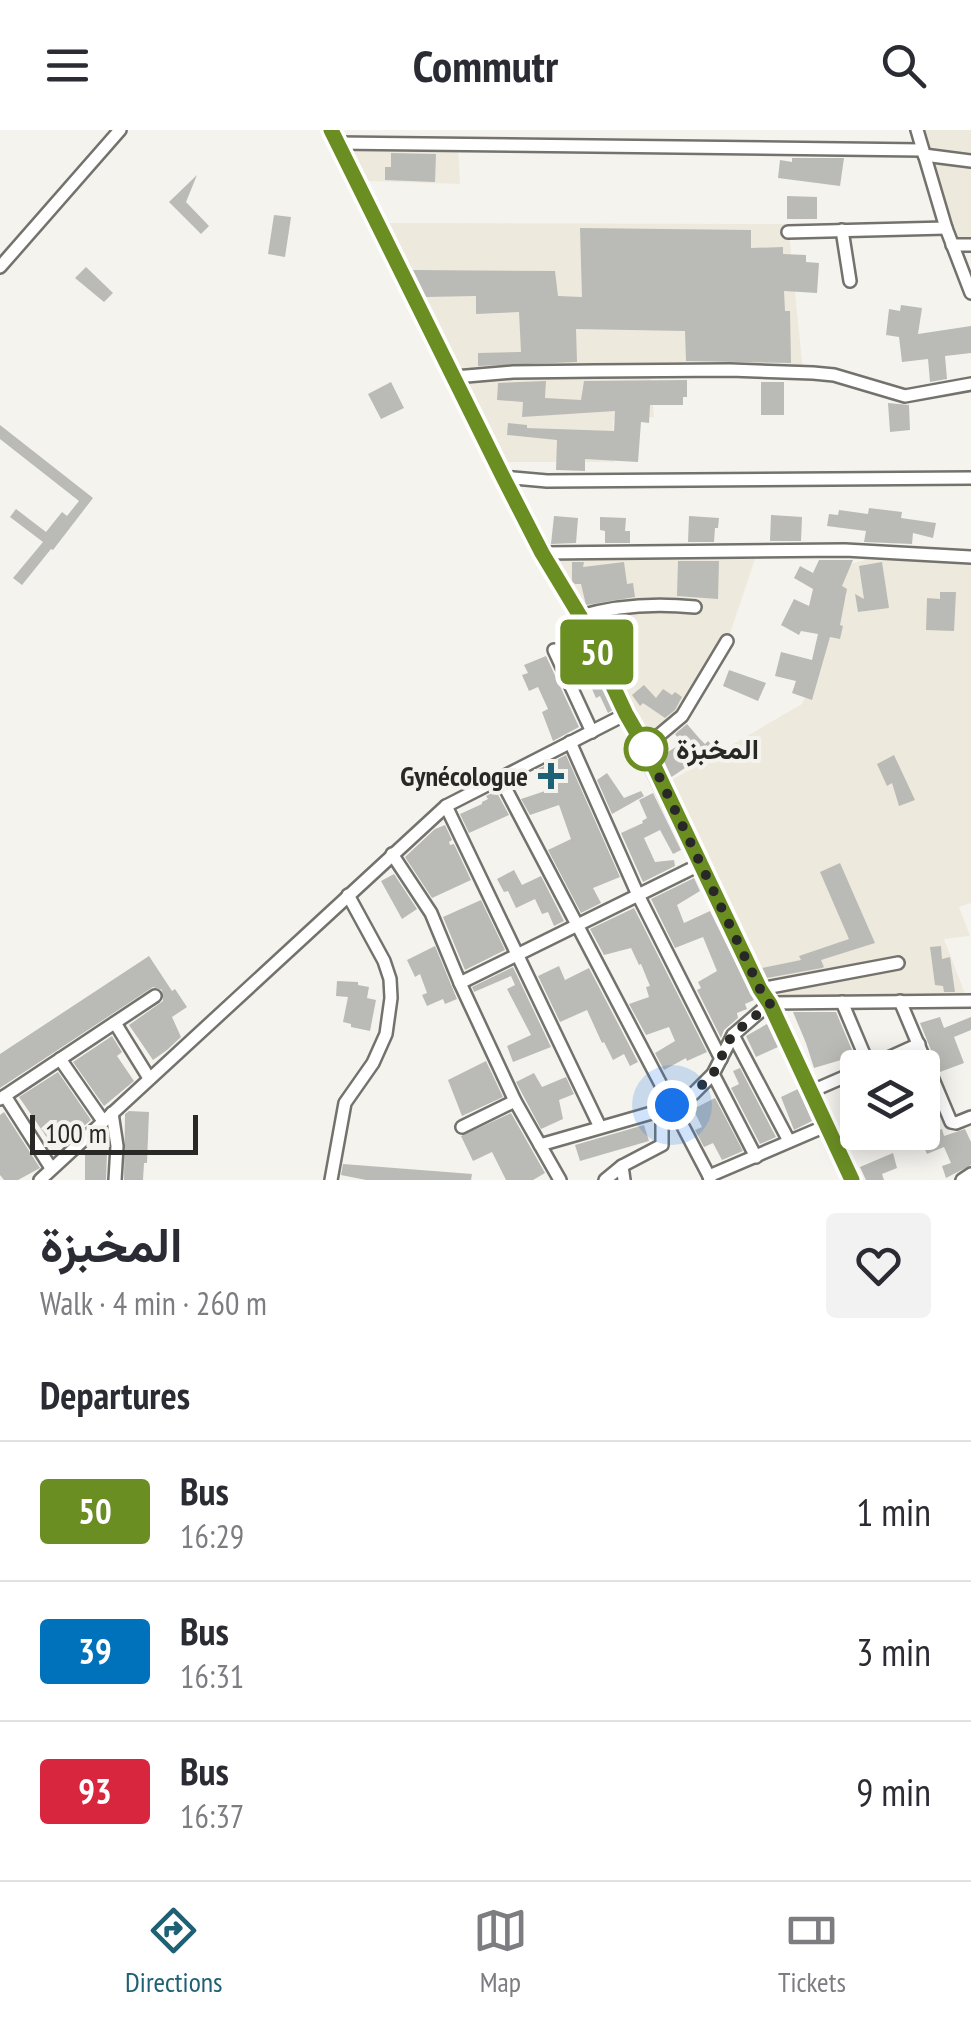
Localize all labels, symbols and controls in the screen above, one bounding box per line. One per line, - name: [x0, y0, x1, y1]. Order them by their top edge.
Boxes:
- text: Commutr: [413, 36, 558, 94]
- icon: menu: [40, 38, 95, 93]
- icon: search: [876, 38, 931, 93]
- line badge: 50: [552, 620, 642, 684]
- text: 50: [580, 629, 614, 675]
- marker: المخبزة: [625, 728, 667, 770]
- place label: المخبزة: [676, 730, 759, 767]
- place label: Gynécologue: [400, 757, 528, 794]
- marker: Gynécologue: [538, 763, 564, 789]
- map controls: [840, 1050, 940, 1150]
- button: layers: [840, 1050, 940, 1150]
- your location: [647, 1080, 697, 1130]
- scale bar: [30, 1110, 198, 1154]
- text: 100 m: [45, 1114, 107, 1151]
- text: المخبزة: [40, 1213, 182, 1275]
- button: heart: [826, 1213, 931, 1318]
- text: Walk · 4 min · 260 m: [40, 1282, 267, 1324]
- text: Departures: [40, 1370, 190, 1419]
- text: Bus: [180, 1466, 229, 1515]
- text: 1 min: [856, 1487, 931, 1536]
- text: 50: [78, 1488, 112, 1534]
- text: 16:29: [180, 1515, 244, 1557]
- text: Bus: [180, 1606, 229, 1655]
- text: 3 min: [856, 1627, 931, 1676]
- text: 39: [78, 1628, 112, 1674]
- text: 16:31: [180, 1655, 244, 1697]
- text: Bus: [180, 1746, 229, 1795]
- text: 9 min: [856, 1767, 931, 1816]
- text: 93: [78, 1768, 112, 1814]
- text: 16:37: [180, 1795, 244, 1837]
- tab: Directions: [125, 1903, 223, 2000]
- tab: Map: [473, 1903, 528, 2000]
- tab: Tickets: [778, 1903, 846, 2000]

